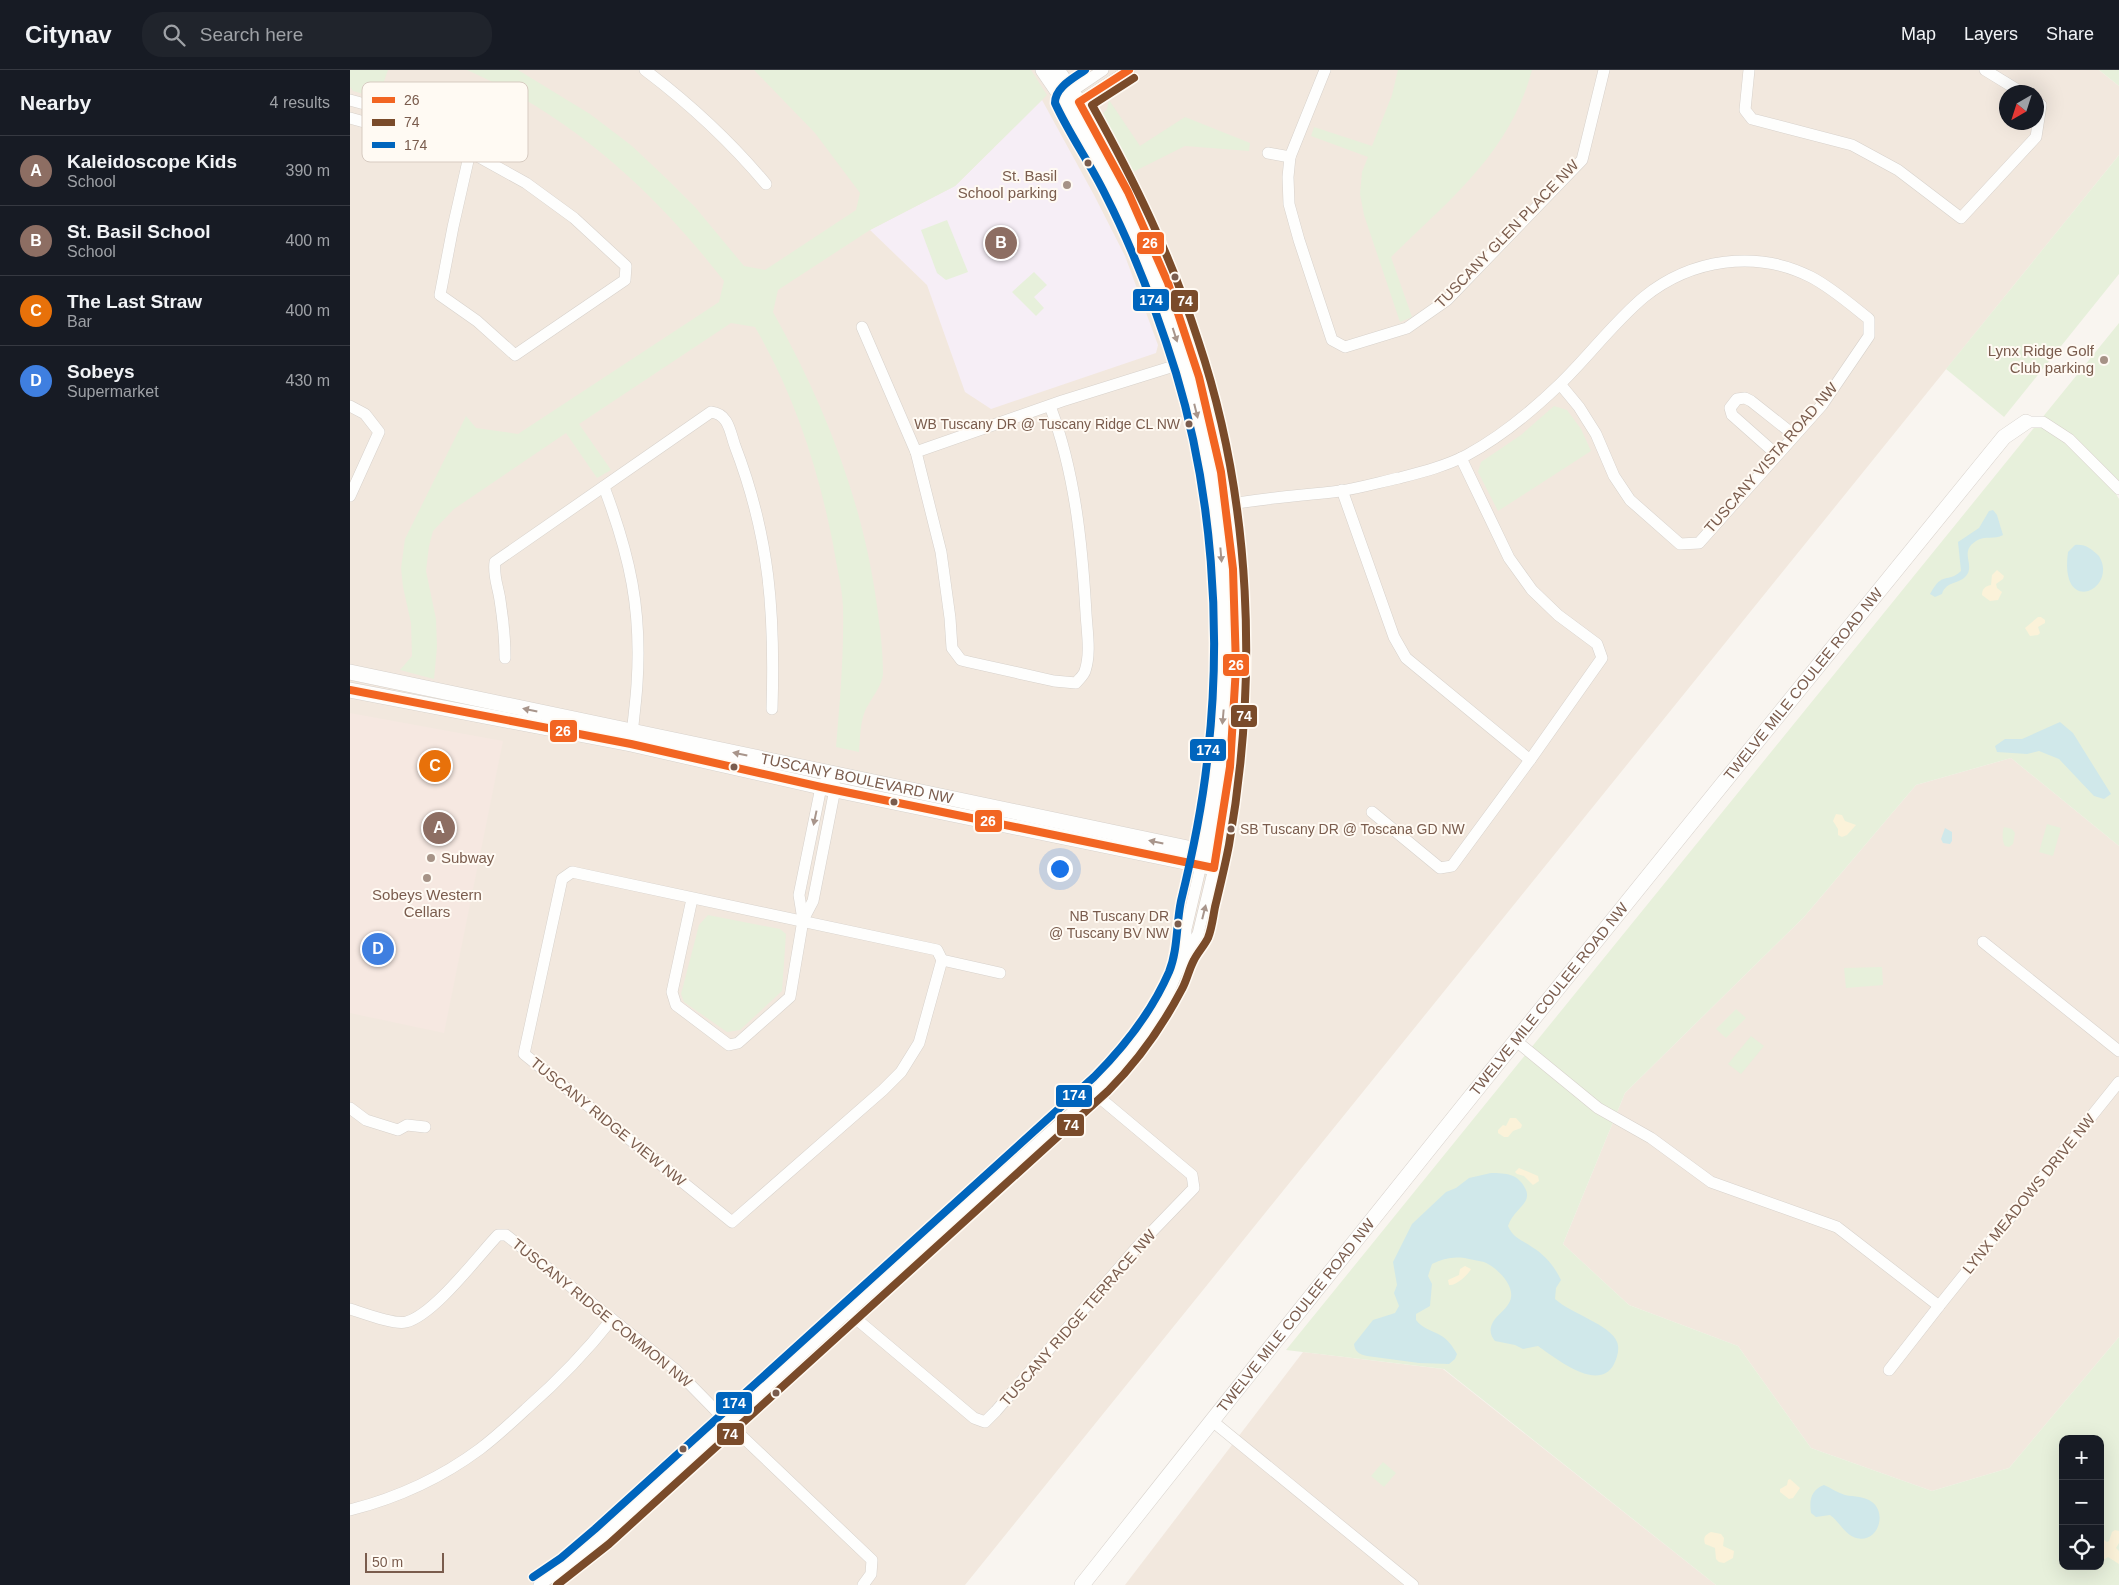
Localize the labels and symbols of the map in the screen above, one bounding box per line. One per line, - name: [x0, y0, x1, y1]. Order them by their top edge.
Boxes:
- legend: [362, 82, 528, 162]
- north arrow: [1999, 85, 2044, 130]
- text: 26: [404, 92, 420, 108]
- text: 74: [404, 114, 420, 130]
- text: 174: [404, 137, 428, 153]
- street label: TUSCANY GLEN PLACE NW: [1431, 156, 1582, 311]
- unlabelled marker: [1083, 158, 1093, 168]
- place label: St. Basil School parking: [958, 167, 1057, 201]
- marker: St. Basil School parking: [1061, 179, 1073, 191]
- pin: B: [985, 224, 1017, 262]
- line badge: 26: [1136, 231, 1165, 255]
- text: 26: [1142, 235, 1158, 251]
- unlabelled marker: [1170, 272, 1180, 282]
- line badge: 174: [1132, 288, 1170, 312]
- line badge: 74: [1170, 289, 1199, 313]
- text: 174: [1139, 292, 1163, 308]
- text: 74: [1177, 293, 1193, 309]
- one-way arrow: [1171, 328, 1179, 343]
- place label: Lynx Ridge Golf Club parking: [1988, 342, 2095, 376]
- marker: Lynx Ridge Golf Club parking: [2098, 354, 2110, 366]
- street label: TUSCANY VISTA ROAD NW: [1701, 378, 1841, 536]
- one-way arrow: [1192, 403, 1200, 418]
- place label: WB Tuscany DR @ Tuscany Ridge CL NW: [914, 416, 1181, 432]
- marker: WB Tuscany DR @ Tuscany Ridge CL NW: [1184, 419, 1194, 429]
- one-way arrow: [1217, 547, 1225, 563]
- street label: TWELVE MILE COULEE ROAD NW: [1720, 584, 1886, 783]
- line badge: 26: [1222, 653, 1250, 677]
- text: 26: [1228, 657, 1244, 673]
- line badge: 74: [1230, 704, 1258, 728]
- one-way arrow: [522, 706, 537, 714]
- text: 74: [1236, 708, 1252, 724]
- one-way arrow: [1218, 710, 1226, 726]
- line badge: 26: [549, 719, 578, 743]
- text: 26: [555, 723, 571, 739]
- line badge: 174: [1189, 738, 1227, 762]
- text: 174: [1196, 742, 1220, 758]
- pin: C: [419, 747, 451, 785]
- one-way arrow: [733, 750, 748, 758]
- street label: TUSCANY BOULEVARD NW: [759, 750, 956, 807]
- unlabelled marker: [729, 762, 739, 772]
- unlabelled marker: [889, 797, 899, 807]
- pin: A: [423, 809, 455, 847]
- line badge: 26: [974, 809, 1003, 833]
- one-way arrow: [811, 810, 819, 825]
- text: 26: [980, 813, 996, 829]
- place label: SB Tuscany DR @ Toscana GD NW: [1240, 821, 1466, 837]
- marker: SB Tuscany DR @ Toscana GD NW: [1226, 824, 1236, 834]
- one-way arrow: [1148, 837, 1164, 845]
- place label: Subway: [441, 849, 495, 866]
- marker: Subway: [425, 852, 437, 864]
- your location: [1047, 856, 1073, 882]
- marker: Sobeys Western Cellars: [421, 872, 433, 884]
- place label: Sobeys Western Cellars: [372, 886, 482, 920]
- street label: TWELVE MILE COULEE ROAD NW: [1466, 899, 1632, 1099]
- one-way arrow: [1200, 905, 1208, 920]
- place label: NB Tuscany DR @ Tuscany BV NW: [1049, 908, 1170, 941]
- marker: NB Tuscany DR @ Tuscany BV NW: [1173, 919, 1183, 929]
- pin: D: [362, 930, 394, 968]
- street label: TUSCANY RIDGE VIEW NW: [527, 1054, 690, 1190]
- line badge: 174: [1055, 1084, 1093, 1108]
- text: 174: [1062, 1087, 1086, 1103]
- street label: LYNX MEADOWS DRIVE NW: [1959, 1110, 2099, 1277]
- line badge: 74: [1056, 1113, 1085, 1137]
- text: 74: [1063, 1117, 1079, 1133]
- street label: TWELVE MILE COULEE ROAD NW: [1213, 1214, 1378, 1415]
- street label: TUSCANY RIDGE TERRACE NW: [996, 1225, 1159, 1409]
- street label: TUSCANY RIDGE COMMON NW: [509, 1235, 696, 1391]
- unlabelled marker: [771, 1388, 781, 1398]
- line badge: 174: [715, 1391, 753, 1415]
- text: 174: [722, 1395, 746, 1411]
- line badge: 74: [716, 1422, 745, 1446]
- text: 74: [722, 1426, 738, 1442]
- unlabelled marker: [678, 1444, 688, 1454]
- scale bar: [365, 1550, 444, 1573]

